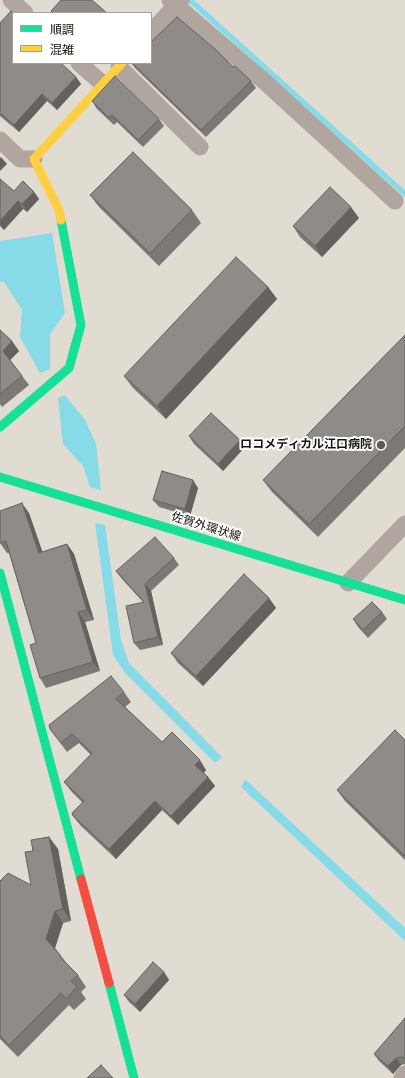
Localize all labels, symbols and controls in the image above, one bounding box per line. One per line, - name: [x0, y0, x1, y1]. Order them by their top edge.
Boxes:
- legend: [12, 12, 152, 64]
- text: 順調: [50, 22, 74, 37]
- text: 混雑: [50, 42, 74, 57]
- place label: ロコメディカル江口病院: [240, 438, 372, 452]
- marker: ロコメディカル江口病院: [375, 439, 387, 451]
- street label: 佐賀外環状線: [169, 510, 243, 544]

